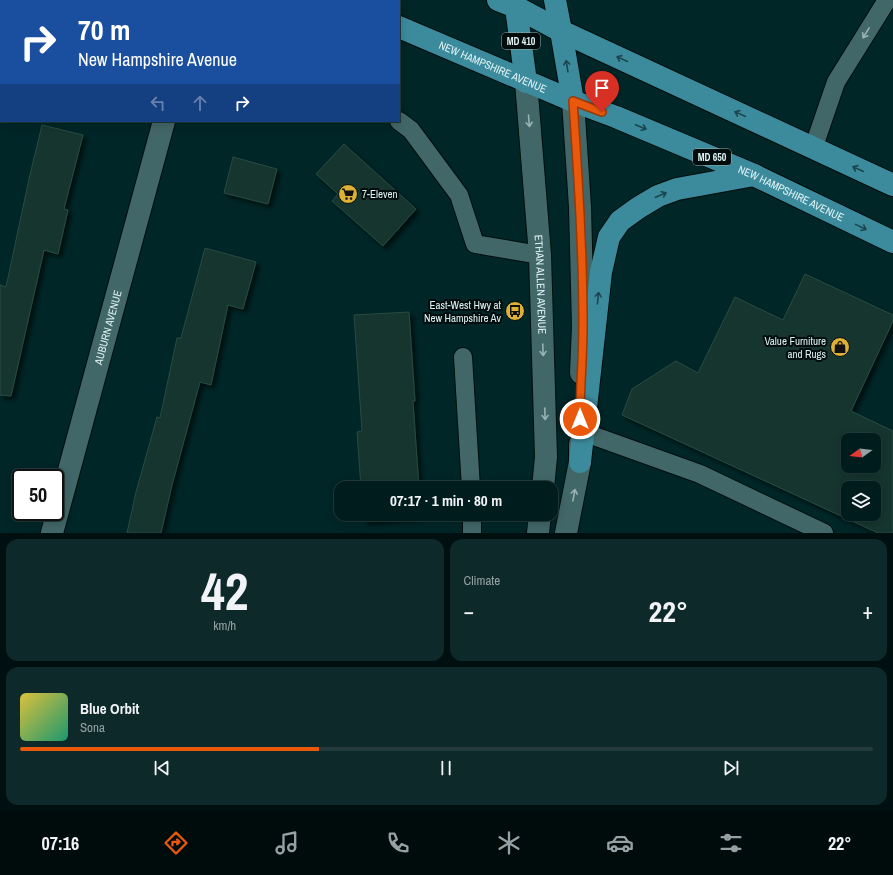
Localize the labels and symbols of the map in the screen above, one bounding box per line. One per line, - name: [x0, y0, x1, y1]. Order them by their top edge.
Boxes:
- one-way arrow: [862, 27, 870, 38]
- road number: MD 410: [502, 33, 540, 49]
- street label: NEW HAMPSHIRE AVENUE: [437, 38, 549, 96]
- one-way arrow: [616, 55, 628, 62]
- one-way arrow: [563, 60, 571, 73]
- pin: [585, 71, 619, 112]
- one-way arrow: [734, 110, 746, 117]
- one-way arrow: [526, 114, 533, 127]
- one-way arrow: [634, 124, 646, 131]
- road number: MD 650: [693, 149, 731, 165]
- street label: NEW HAMPSHIRE AVENUE: [736, 162, 846, 224]
- one-way arrow: [852, 165, 864, 172]
- supermarket icon: 7-Eleven: [337, 183, 359, 205]
- place label: 7-Eleven: [362, 187, 398, 201]
- one-way arrow: [654, 191, 666, 199]
- one-way arrow: [855, 224, 867, 231]
- street label: ETHAN ALLEN AVENUE: [531, 234, 549, 334]
- street label: AUBURN AVENUE: [91, 289, 125, 367]
- one-way arrow: [594, 292, 602, 305]
- place label: East-West Hwy at New Hampshire Av: [424, 298, 501, 325]
- bus stop icon: East-West Hwy at New Hampshire Av: [504, 300, 526, 322]
- place label: Value Furniture and Rugs: [764, 334, 826, 361]
- shop icon: Value Furniture and Rugs: [829, 336, 851, 358]
- one-way arrow: [539, 343, 546, 356]
- position arrow: [559, 398, 601, 440]
- one-way arrow: [541, 407, 549, 420]
- north arrow: [841, 433, 881, 473]
- speed limit sign: 50: [12, 469, 64, 521]
- one-way arrow: [570, 489, 578, 502]

